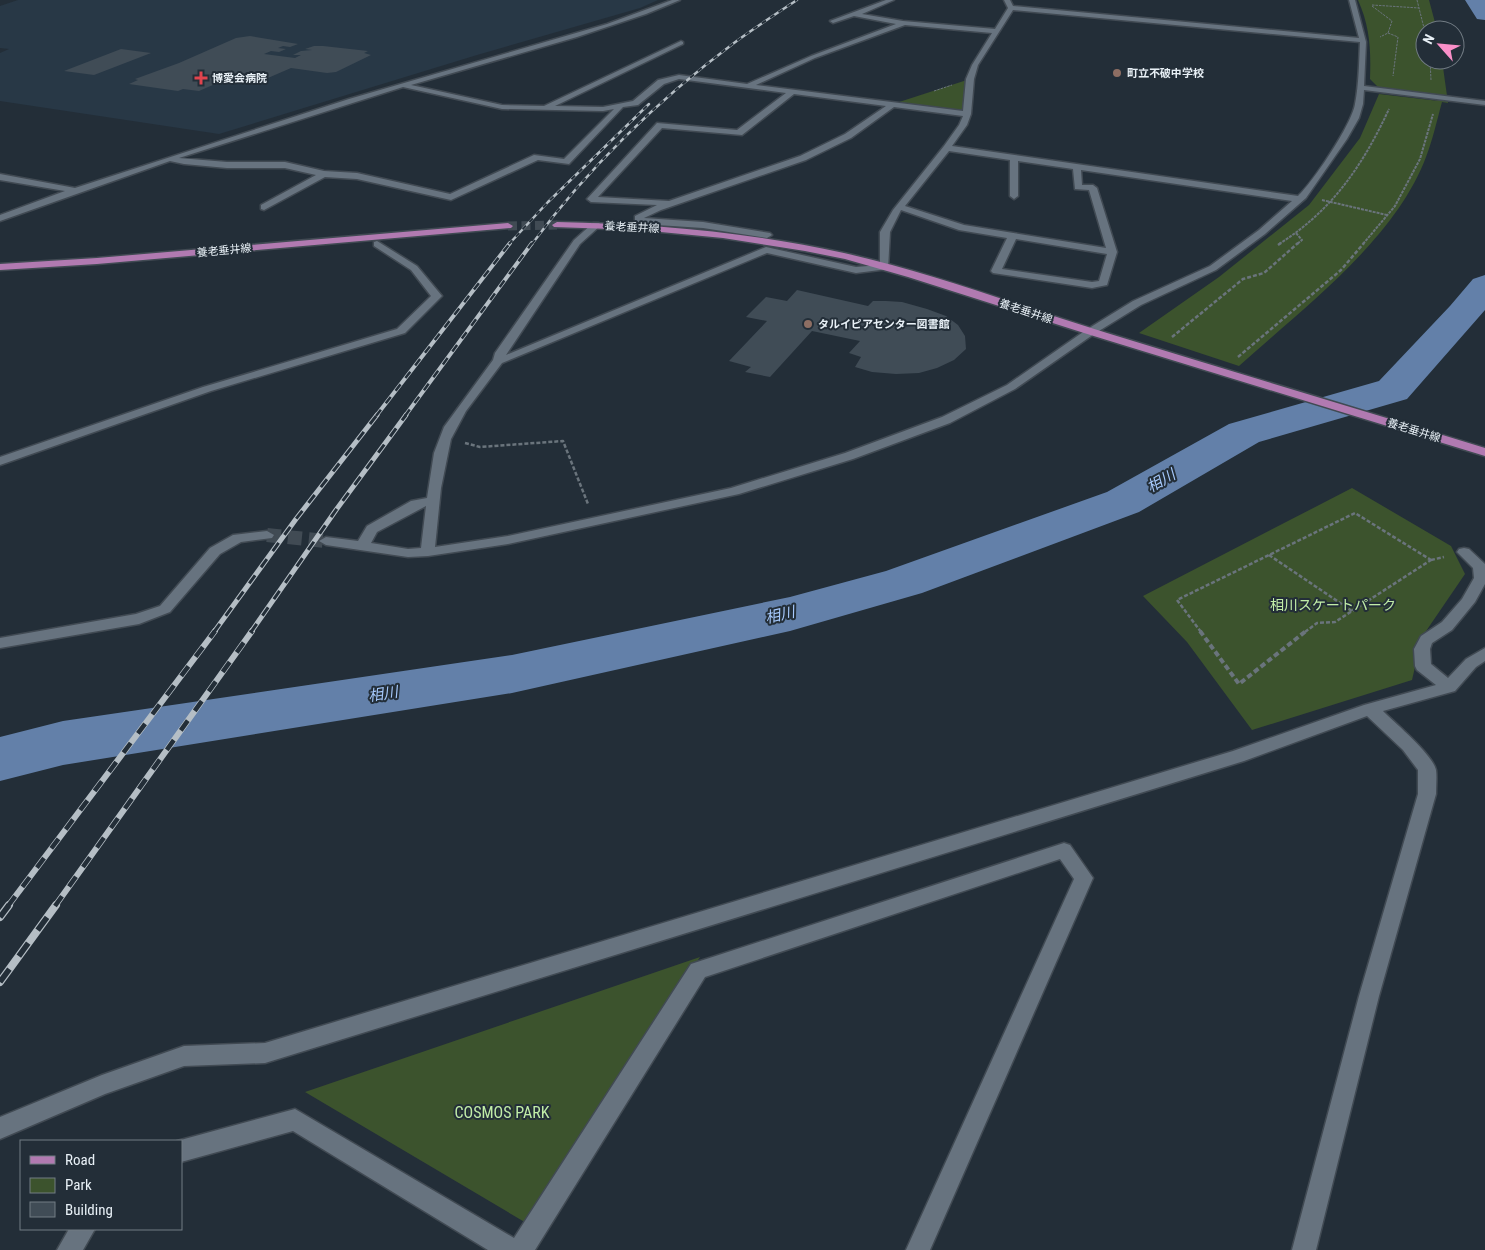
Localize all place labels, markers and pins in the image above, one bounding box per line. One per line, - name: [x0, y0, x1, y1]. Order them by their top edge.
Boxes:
- marker: 町立不破中学校: [1111, 67, 1123, 79]
- place label: 町立不破中学校: [1127, 67, 1204, 80]
- marker: 博愛会病院: [194, 71, 208, 85]
- place label: 博愛会病院: [212, 72, 267, 85]
- marker: タルイピアセンター図書館: [802, 318, 814, 330]
- place label: タルイピアセンター図書館: [818, 318, 950, 331]

